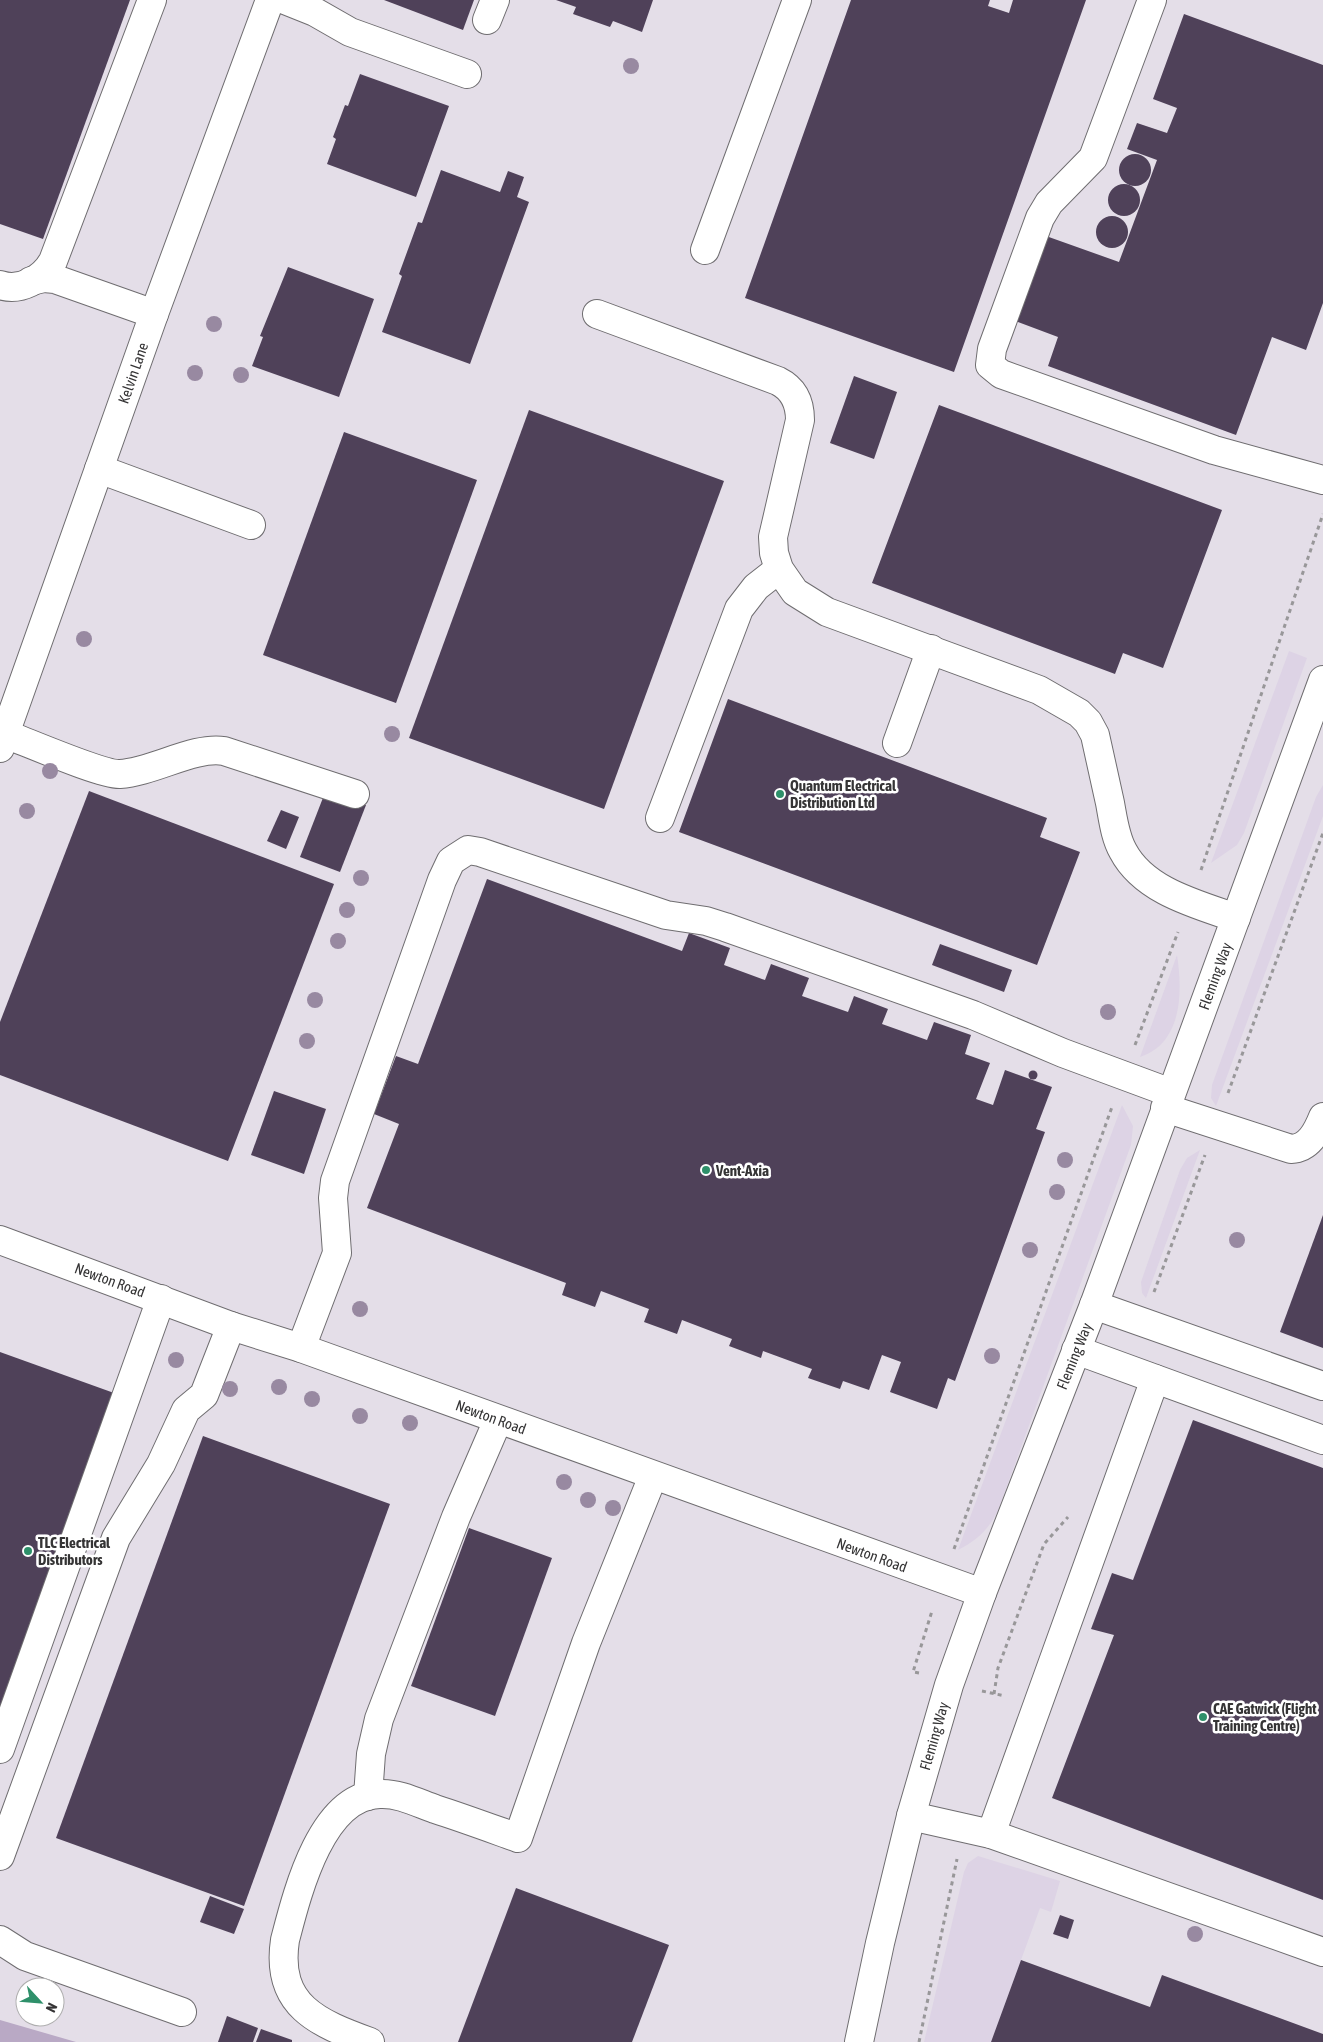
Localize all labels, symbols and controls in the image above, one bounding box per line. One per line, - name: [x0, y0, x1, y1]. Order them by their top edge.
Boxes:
- street label: Kelvin Lane: [115, 340, 151, 406]
- place label: Quantum Electrical Distribution Ltd: [790, 777, 897, 811]
- marker: Quantum Electrical Distribution Ltd: [774, 788, 786, 800]
- street label: Fleming Way: [1195, 940, 1235, 1012]
- place label: Vent-Axia: [715, 1162, 769, 1179]
- marker: Vent-Axia: [700, 1164, 712, 1176]
- street label: Newton Road: [72, 1259, 148, 1301]
- street label: Fleming Way: [1053, 1320, 1095, 1392]
- street label: Newton Road: [453, 1396, 529, 1438]
- place label: TLC Electrical Distributors: [38, 1534, 111, 1568]
- street label: Newton Road: [834, 1534, 910, 1576]
- marker: TLC Electrical Distributors: [22, 1545, 34, 1557]
- street label: Fleming Way: [916, 1700, 952, 1772]
- place label: CAE Gatwick (Flight Training Centre): [1213, 1700, 1317, 1734]
- marker: CAE Gatwick (Flight Training Centre): [1197, 1711, 1209, 1723]
- north arrow: [15, 1977, 65, 2027]
- text: N: [43, 2000, 61, 2015]

